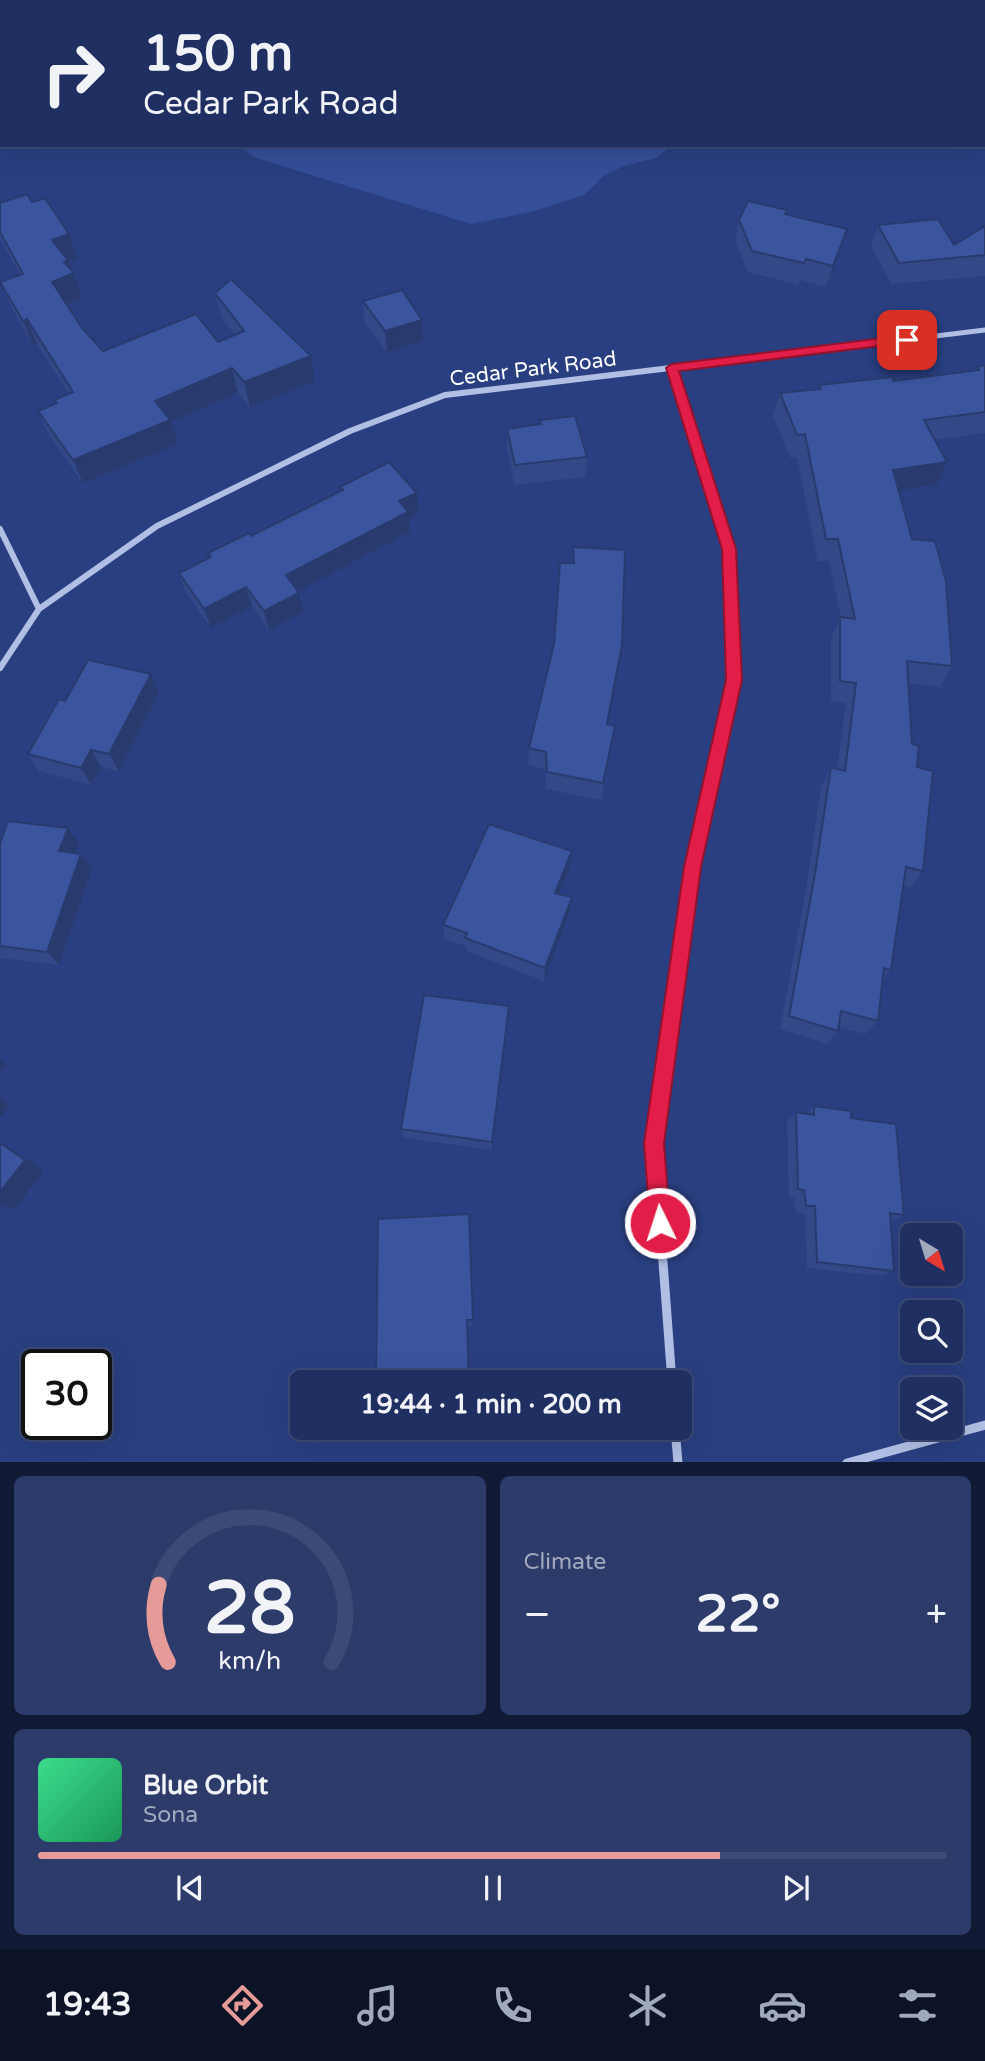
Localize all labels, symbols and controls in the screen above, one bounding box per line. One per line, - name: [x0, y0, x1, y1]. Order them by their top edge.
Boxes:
- text: 150 m: [143, 25, 293, 84]
- icon: right: [28, 28, 119, 119]
- text: Cedar Park Road: [143, 85, 399, 123]
- pin: [877, 310, 937, 370]
- icon: arrive: [888, 321, 926, 359]
- street label: Cedar Park Road: [448, 346, 618, 392]
- position arrow: [623, 1186, 697, 1260]
- north arrow: [900, 1223, 962, 1286]
- map controls: [900, 1223, 963, 1440]
- button: search: [900, 1300, 963, 1363]
- speed limit sign: 30: [21, 1349, 112, 1440]
- button: layers: [900, 1377, 963, 1440]
- text: 19:44 · 1 min · 200 m: [360, 1389, 622, 1420]
- text: Climate: [524, 1548, 606, 1576]
- text: 28: [204, 1565, 295, 1653]
- text: 22°: [696, 1583, 781, 1646]
- text: −: [524, 1592, 551, 1638]
- text: +: [926, 1592, 947, 1638]
- text: km/h: [218, 1645, 281, 1675]
- text: Blue Orbit: [143, 1770, 268, 1801]
- text: Sona: [143, 1801, 198, 1829]
- icon: previous: [171, 1869, 209, 1907]
- icon: pause: [474, 1869, 512, 1907]
- icon: next: [777, 1869, 815, 1907]
- icon: directions: [218, 1981, 267, 2030]
- icon: music: [353, 1981, 402, 2030]
- icon: phone: [488, 1981, 537, 2030]
- icon: climate: [623, 1981, 672, 2030]
- icon: car: [758, 1981, 807, 2030]
- icon: filters: [893, 1981, 942, 2030]
- text: 19:43: [43, 1986, 132, 2024]

